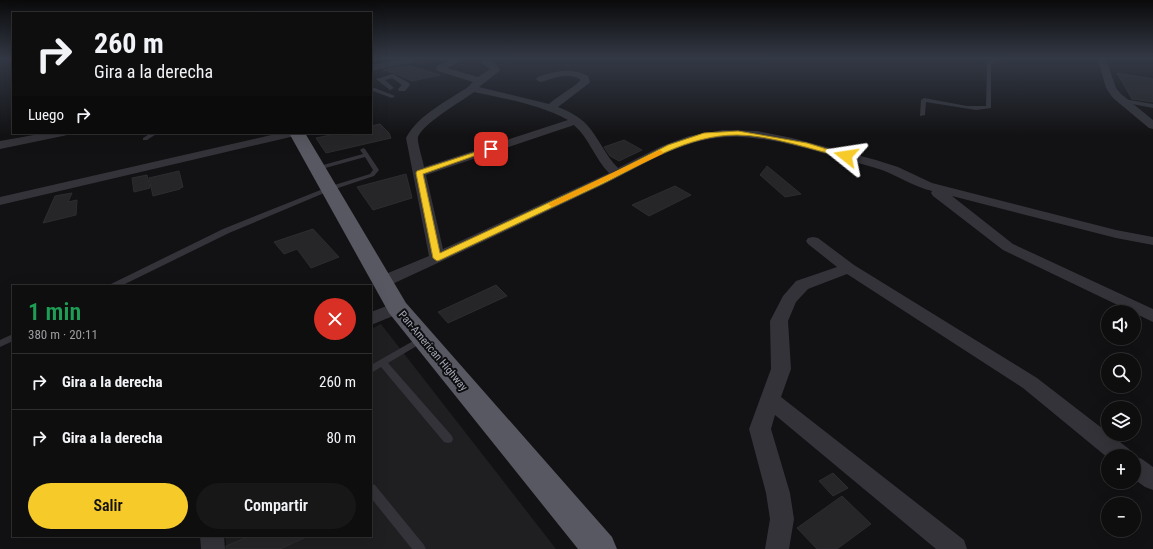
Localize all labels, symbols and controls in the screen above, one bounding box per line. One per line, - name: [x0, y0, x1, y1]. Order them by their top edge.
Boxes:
- text: 260 m: [94, 27, 164, 60]
- icon: right: [28, 28, 80, 80]
- text: Gira a la derecha: [94, 61, 213, 82]
- icon: right: [72, 104, 94, 126]
- text: Luego: [28, 106, 64, 124]
- pin: [474, 132, 508, 166]
- position arrow: [825, 135, 867, 177]
- icon: arrive: [480, 138, 502, 160]
- text: 1 min: [28, 298, 81, 326]
- button: close: [314, 298, 356, 340]
- map controls: [1101, 305, 1141, 537]
- button: sound: [1101, 305, 1141, 345]
- street label: Pan-American Highway: [396, 308, 470, 394]
- text: 380 m · 20:11: [28, 327, 98, 342]
- button: search: [1101, 353, 1141, 393]
- icon: right: [28, 371, 50, 393]
- text: Gira a la derecha: [62, 373, 163, 391]
- text: 260 m: [319, 373, 356, 391]
- button: layers: [1101, 401, 1141, 441]
- icon: right: [28, 427, 50, 449]
- text: Gira a la derecha: [62, 429, 163, 447]
- text: 80 m: [326, 429, 356, 447]
- button: +: [1101, 449, 1141, 489]
- button: Salir: [28, 483, 188, 529]
- button: Compartir: [196, 483, 356, 529]
- button: −: [1101, 497, 1141, 537]

